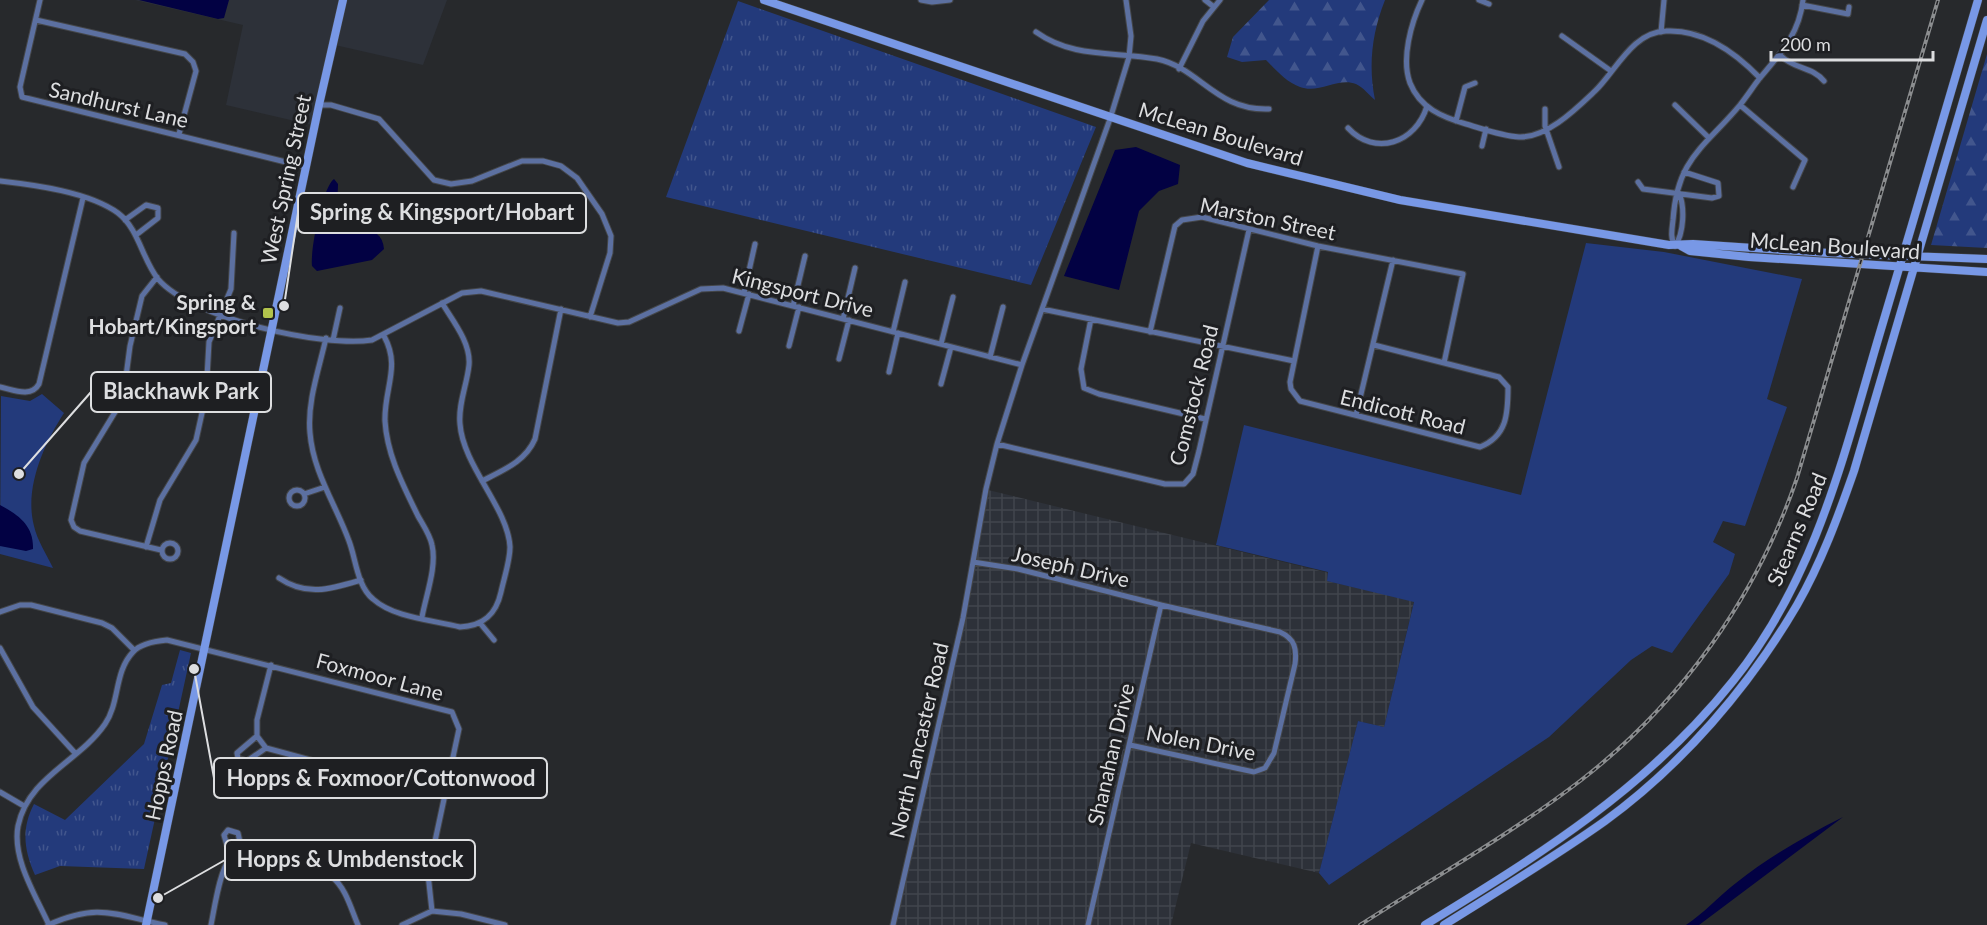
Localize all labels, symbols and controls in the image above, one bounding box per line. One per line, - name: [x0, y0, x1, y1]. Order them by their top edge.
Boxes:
- scale bar: [1771, 24, 1933, 62]
- text: 200 m: [1780, 33, 1831, 55]
- street label: Sandhurst Lane: [47, 76, 191, 132]
- street label: West Spring Street: [255, 92, 315, 266]
- street label: McLean Boulevard: [1136, 96, 1306, 170]
- street label: Marston Street: [1198, 191, 1339, 245]
- callout: Spring & Kingsport/Hobart: [298, 193, 586, 233]
- text: Spring & Kingsport/Hobart: [310, 198, 575, 225]
- street label: McLean Boulevard: [1749, 227, 1921, 263]
- street label: Kingsport Drive: [730, 262, 876, 322]
- place label: Spring & Hobart/Kingsport: [89, 289, 257, 338]
- marker: Spring & Hobart/Kingsport: [261, 306, 275, 320]
- street label: Comstock Road: [1163, 322, 1223, 468]
- callout: Blackhawk Park: [91, 372, 271, 412]
- text: Blackhawk Park: [103, 377, 259, 404]
- street label: Endicott Road: [1338, 383, 1468, 439]
- street label: Stearns Road: [1761, 469, 1831, 589]
- street label: Joseph Drive: [1010, 540, 1132, 592]
- street label: North Lancaster Road: [883, 640, 953, 840]
- street label: Foxmoor Lane: [314, 647, 446, 705]
- street label: Shanahan Drive: [1082, 681, 1138, 827]
- street label: Hopps Road: [139, 708, 187, 822]
- street label: Nolen Drive: [1144, 719, 1258, 765]
- callout: Hopps & Foxmoor/Cottonwood: [214, 758, 547, 798]
- text: Hopps & Foxmoor/Cottonwood: [227, 764, 535, 791]
- callout: Hopps & Umbdenstock: [225, 840, 475, 880]
- text: Hopps & Umbdenstock: [237, 845, 464, 872]

